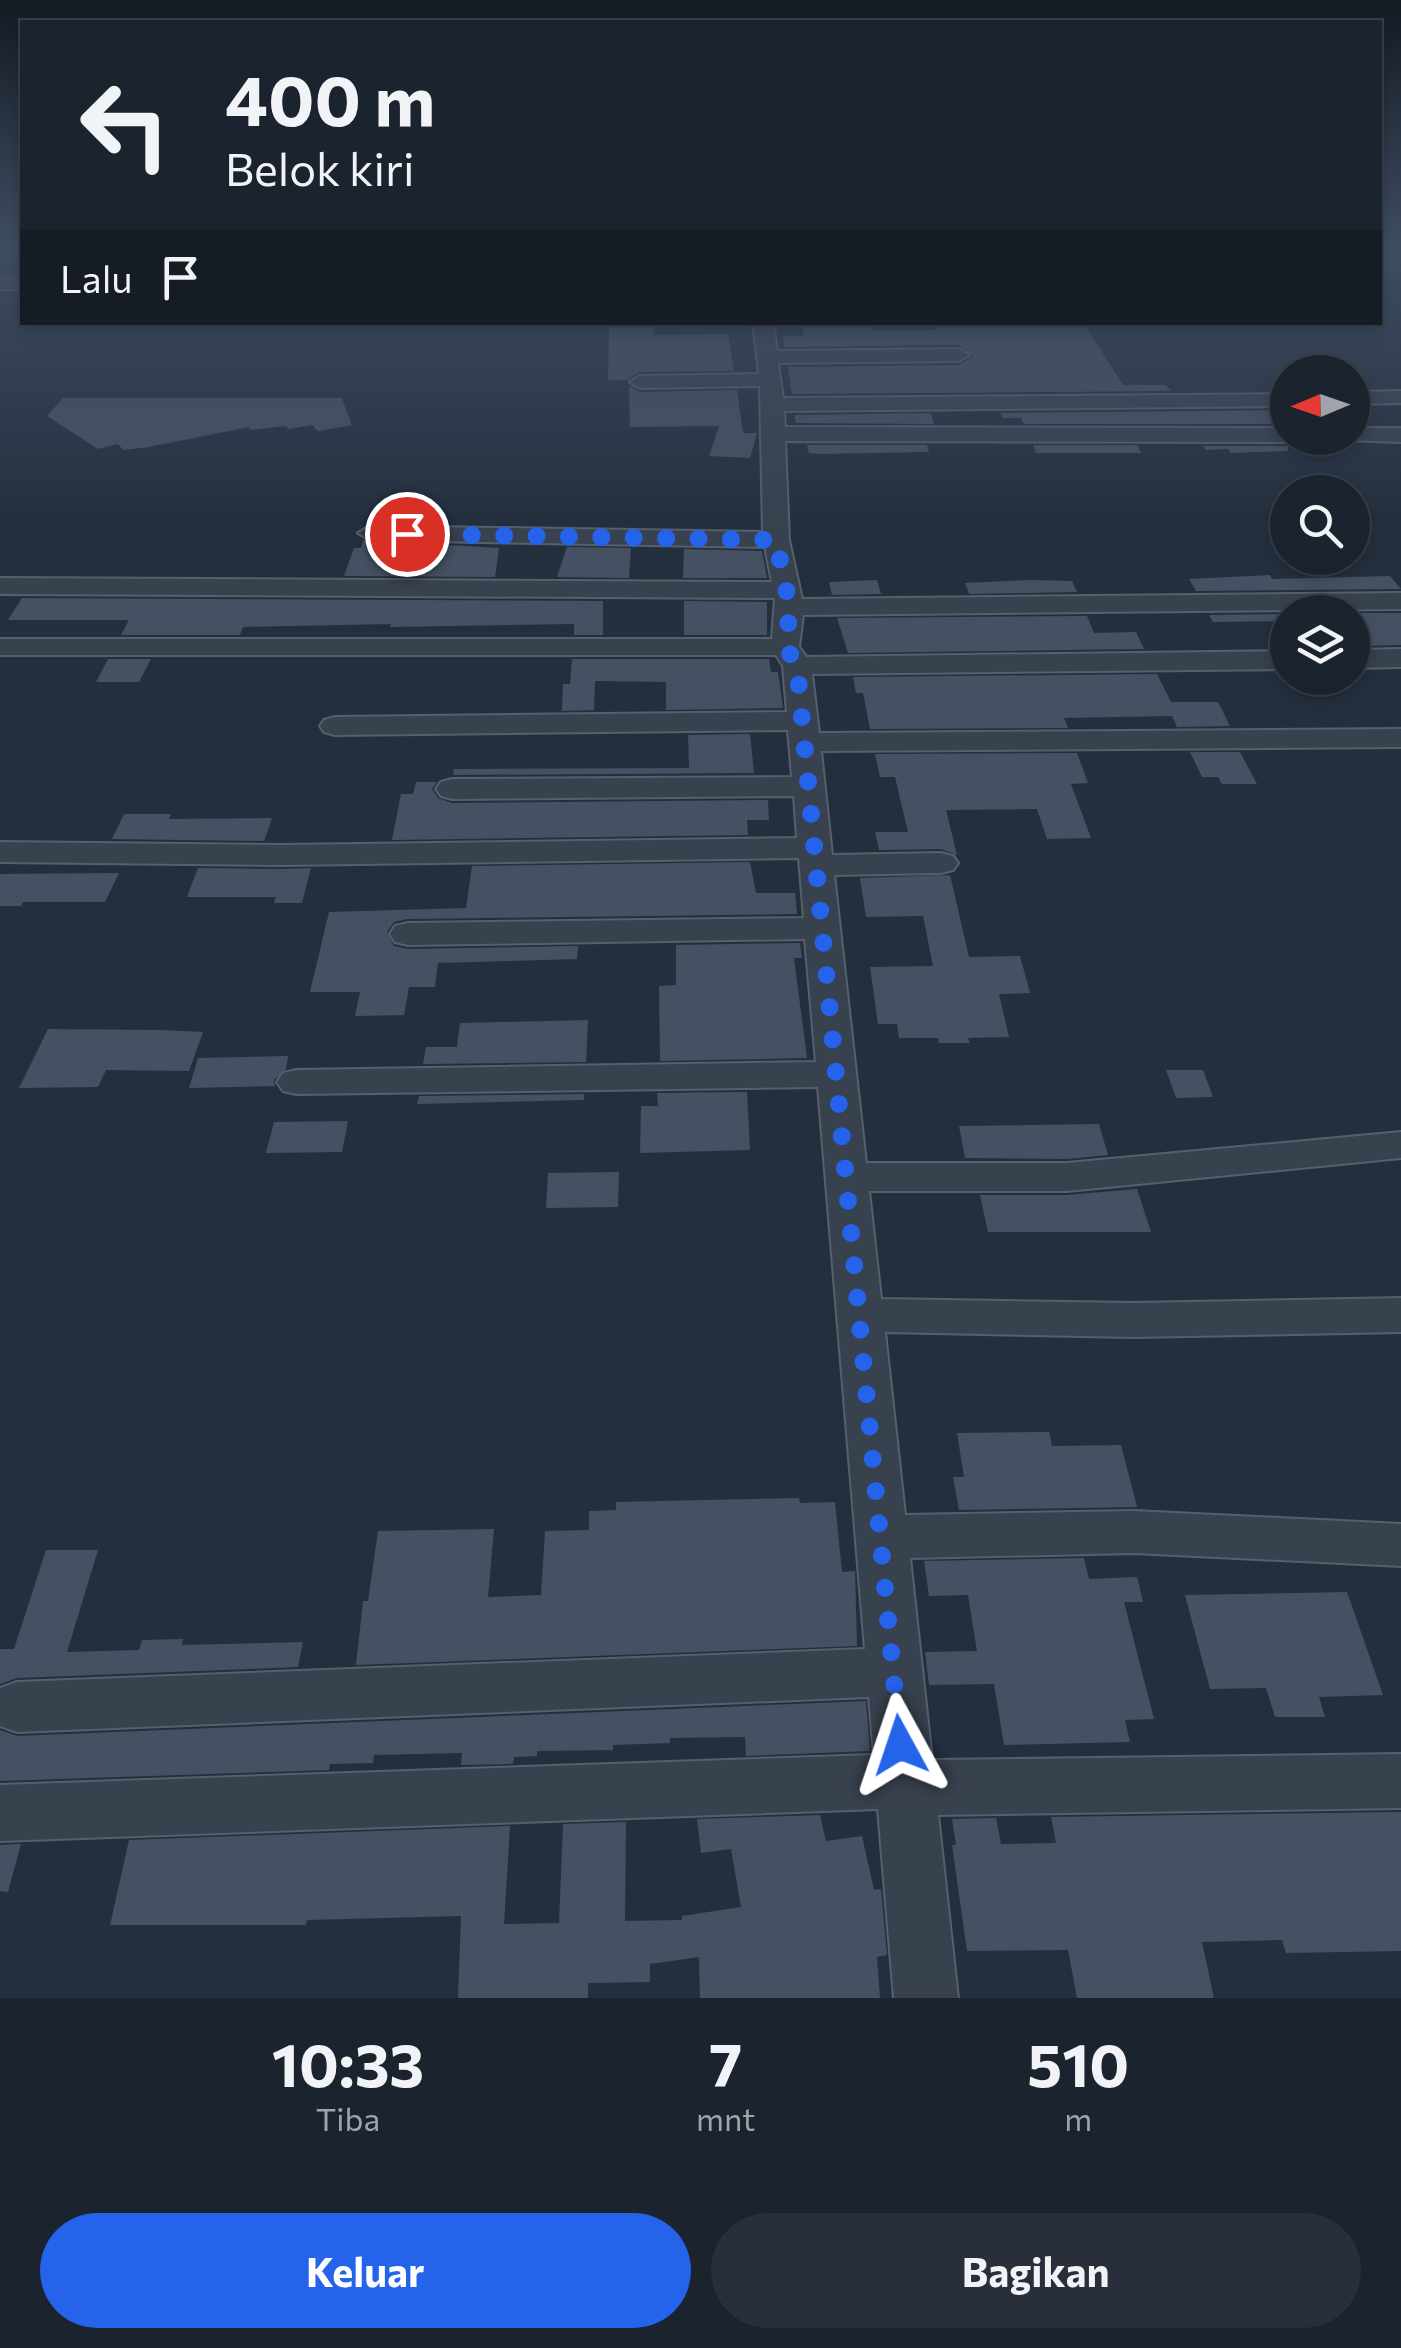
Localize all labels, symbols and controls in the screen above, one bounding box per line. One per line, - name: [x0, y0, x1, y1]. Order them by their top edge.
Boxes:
- text: 400 m: [225, 55, 435, 140]
- icon: left: [60, 60, 190, 190]
- text: Belok kiri: [225, 140, 415, 195]
- icon: arrive: [153, 250, 208, 305]
- text: Lalu: [60, 254, 133, 301]
- north arrow: [1270, 355, 1370, 455]
- map controls: [1270, 355, 1370, 695]
- button: search: [1270, 475, 1370, 575]
- pin: [365, 492, 450, 577]
- icon: arrive: [380, 507, 435, 562]
- button: layers: [1270, 595, 1370, 695]
- position arrow: [848, 1693, 952, 1797]
- text: 10:33: [272, 2026, 424, 2099]
- text: 7: [709, 2026, 742, 2099]
- text: 510: [1027, 2026, 1129, 2099]
- text: Tiba: [316, 2098, 380, 2138]
- text: mnt: [696, 2098, 755, 2138]
- text: m: [1064, 2098, 1092, 2138]
- button: Keluar: [40, 2213, 691, 2328]
- button: Bagikan: [711, 2213, 1361, 2328]

